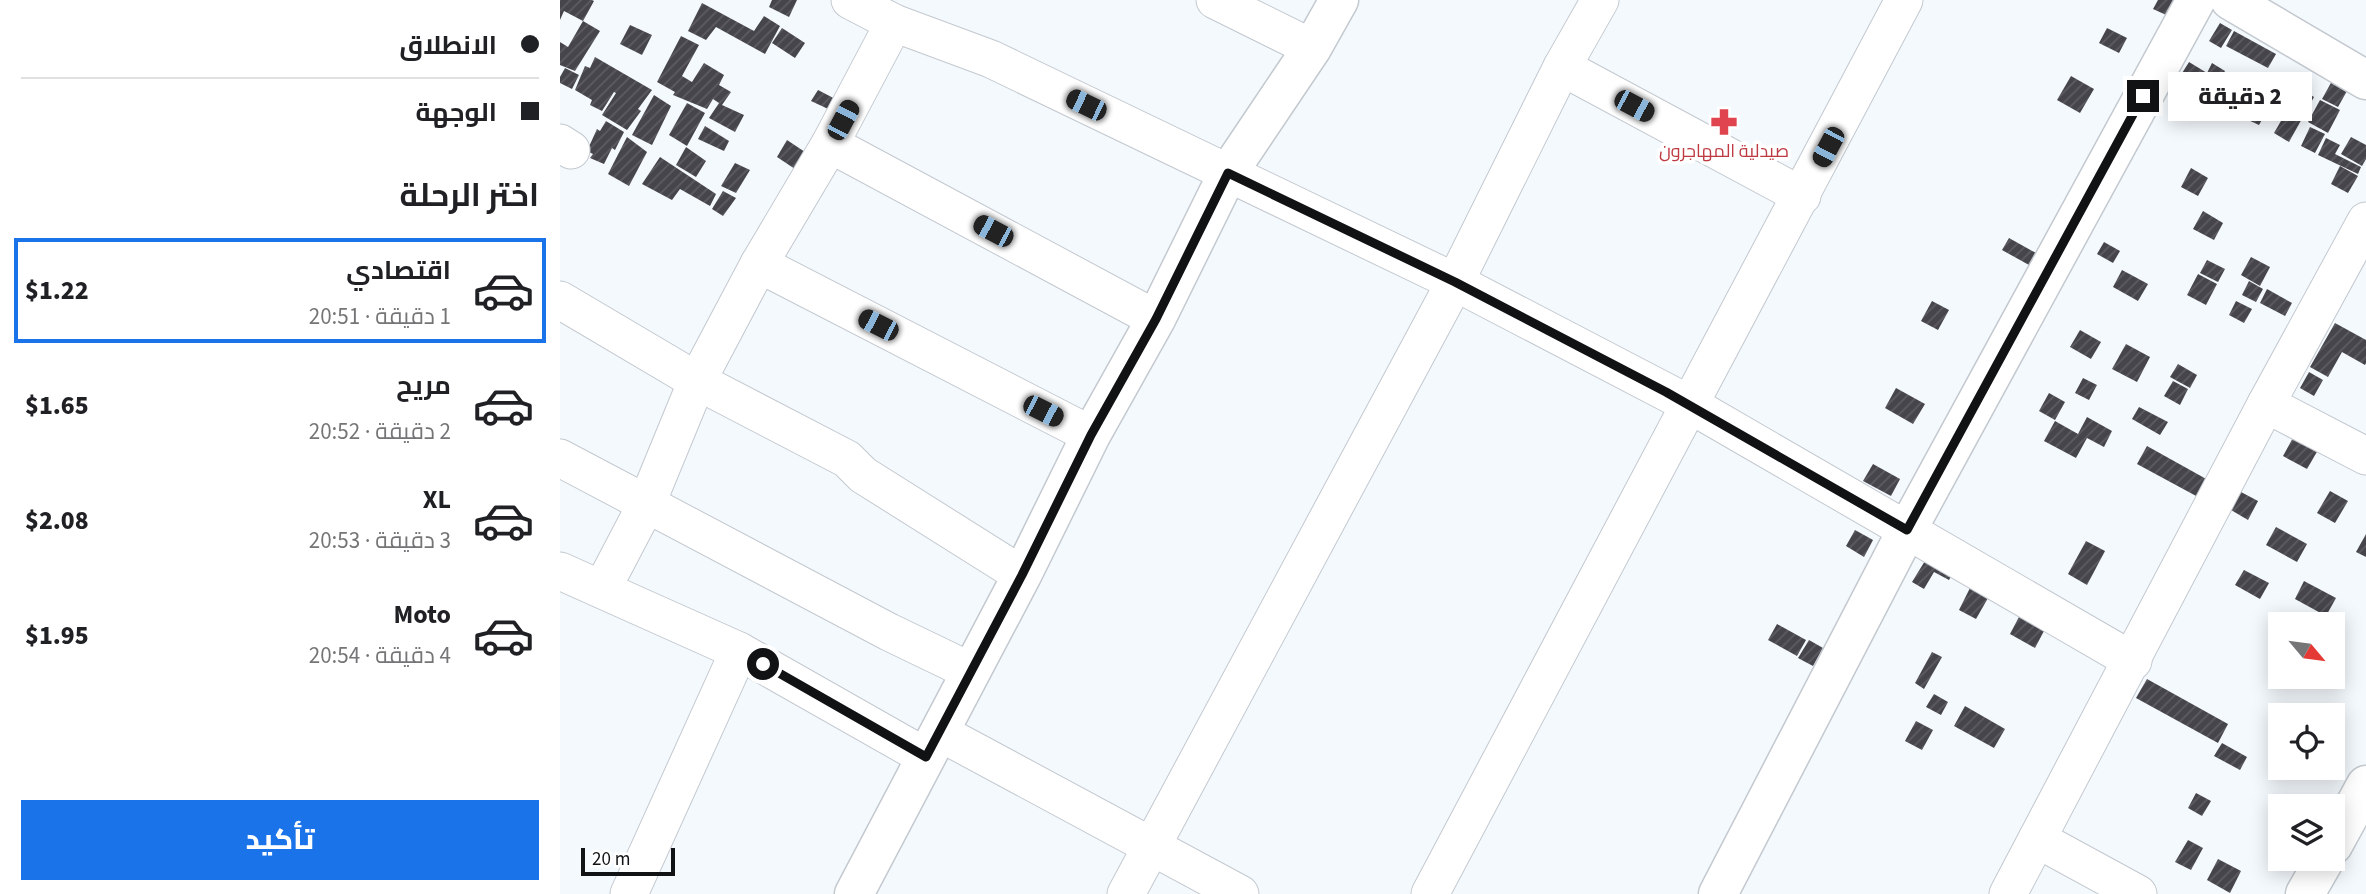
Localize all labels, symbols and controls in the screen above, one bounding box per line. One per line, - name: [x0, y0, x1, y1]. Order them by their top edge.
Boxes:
- text: الانطلاق: [399, 27, 497, 64]
- callout: 2 دقيقة: [2168, 72, 2311, 120]
- route end: [2127, 80, 2159, 112]
- text: 2 دقيقة: [2198, 80, 2282, 113]
- car: [1063, 86, 1110, 124]
- car: [1611, 87, 1658, 125]
- text: الوجهة: [416, 94, 497, 131]
- car: [824, 97, 863, 143]
- pharmacy icon: صيدلية المهاجرون: [1709, 107, 1739, 137]
- car: [1809, 124, 1848, 170]
- place label: صيدلية المهاجرون: [1659, 139, 1789, 164]
- text: اختر الرحلة: [400, 173, 539, 219]
- car: [970, 212, 1017, 250]
- text: اقتصادي: [346, 252, 451, 289]
- icon: car: [472, 259, 535, 322]
- text: $1.22: [25, 272, 89, 309]
- text: 1 دقيقة · 20:51: [309, 300, 451, 333]
- car: [855, 306, 902, 344]
- text: مريح: [396, 367, 451, 404]
- icon: car: [472, 374, 535, 437]
- text: $1.65: [25, 387, 89, 424]
- car: [1020, 392, 1067, 430]
- text: 2 دقيقة · 20:52: [309, 415, 451, 448]
- text: XL: [423, 481, 451, 518]
- icon: car: [472, 489, 535, 552]
- text: $2.08: [25, 502, 89, 539]
- text: 3 دقيقة · 20:53: [309, 524, 451, 557]
- text: Moto: [394, 596, 451, 633]
- icon: car: [472, 604, 535, 667]
- north arrow: [2268, 612, 2345, 690]
- map controls: [2268, 612, 2345, 871]
- text: $1.95: [25, 617, 89, 654]
- text: 4 دقيقة · 20:54: [309, 639, 451, 672]
- route start: [747, 648, 779, 680]
- button: locate: [2268, 703, 2345, 780]
- button: layers: [2268, 794, 2345, 871]
- button: تأكيد: [21, 800, 539, 880]
- scale bar: [581, 845, 676, 877]
- text: 20 m: [592, 846, 630, 873]

